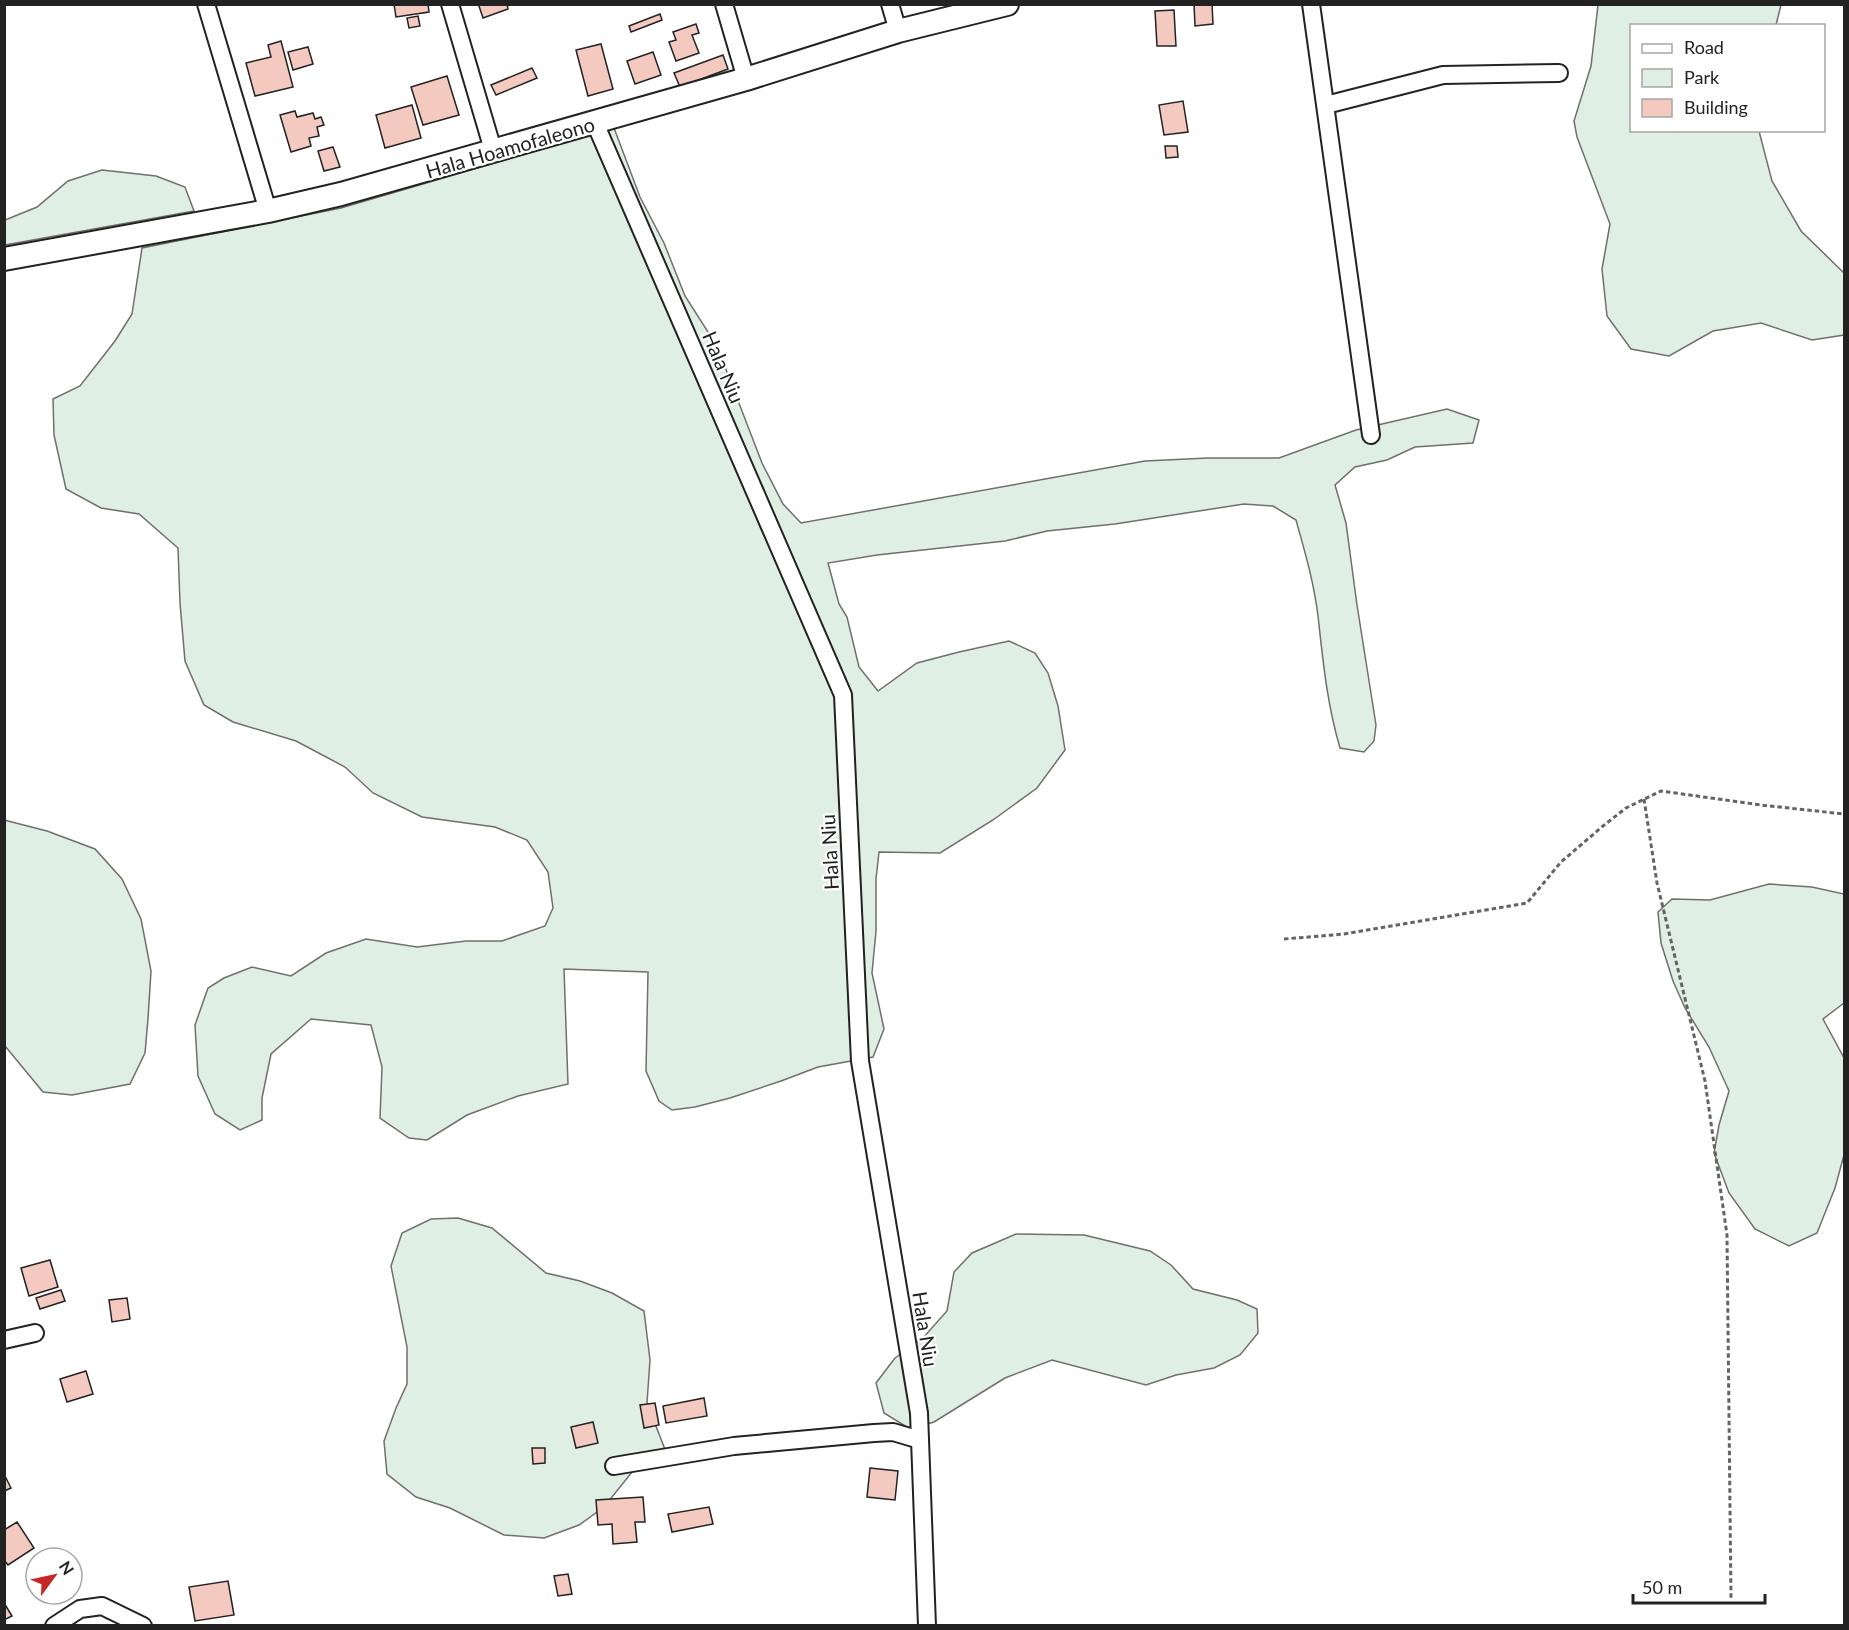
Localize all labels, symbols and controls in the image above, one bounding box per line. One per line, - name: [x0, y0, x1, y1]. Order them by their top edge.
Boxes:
- legend: [1630, 24, 1825, 132]
- text: Road: [1684, 36, 1724, 58]
- text: Park: [1684, 66, 1720, 88]
- text: Building: [1684, 96, 1748, 118]
- street label: Hala Hoamofaleono: [423, 111, 597, 183]
- street label: Hala Niu: [698, 327, 750, 407]
- street label: Hala Niu: [815, 814, 843, 890]
- street label: Hala Niu: [908, 1290, 944, 1368]
- north arrow: [24, 1546, 84, 1606]
- text: N: [56, 1557, 78, 1578]
- scale bar: [1633, 1567, 1765, 1605]
- text: 50 m: [1642, 1576, 1682, 1598]

